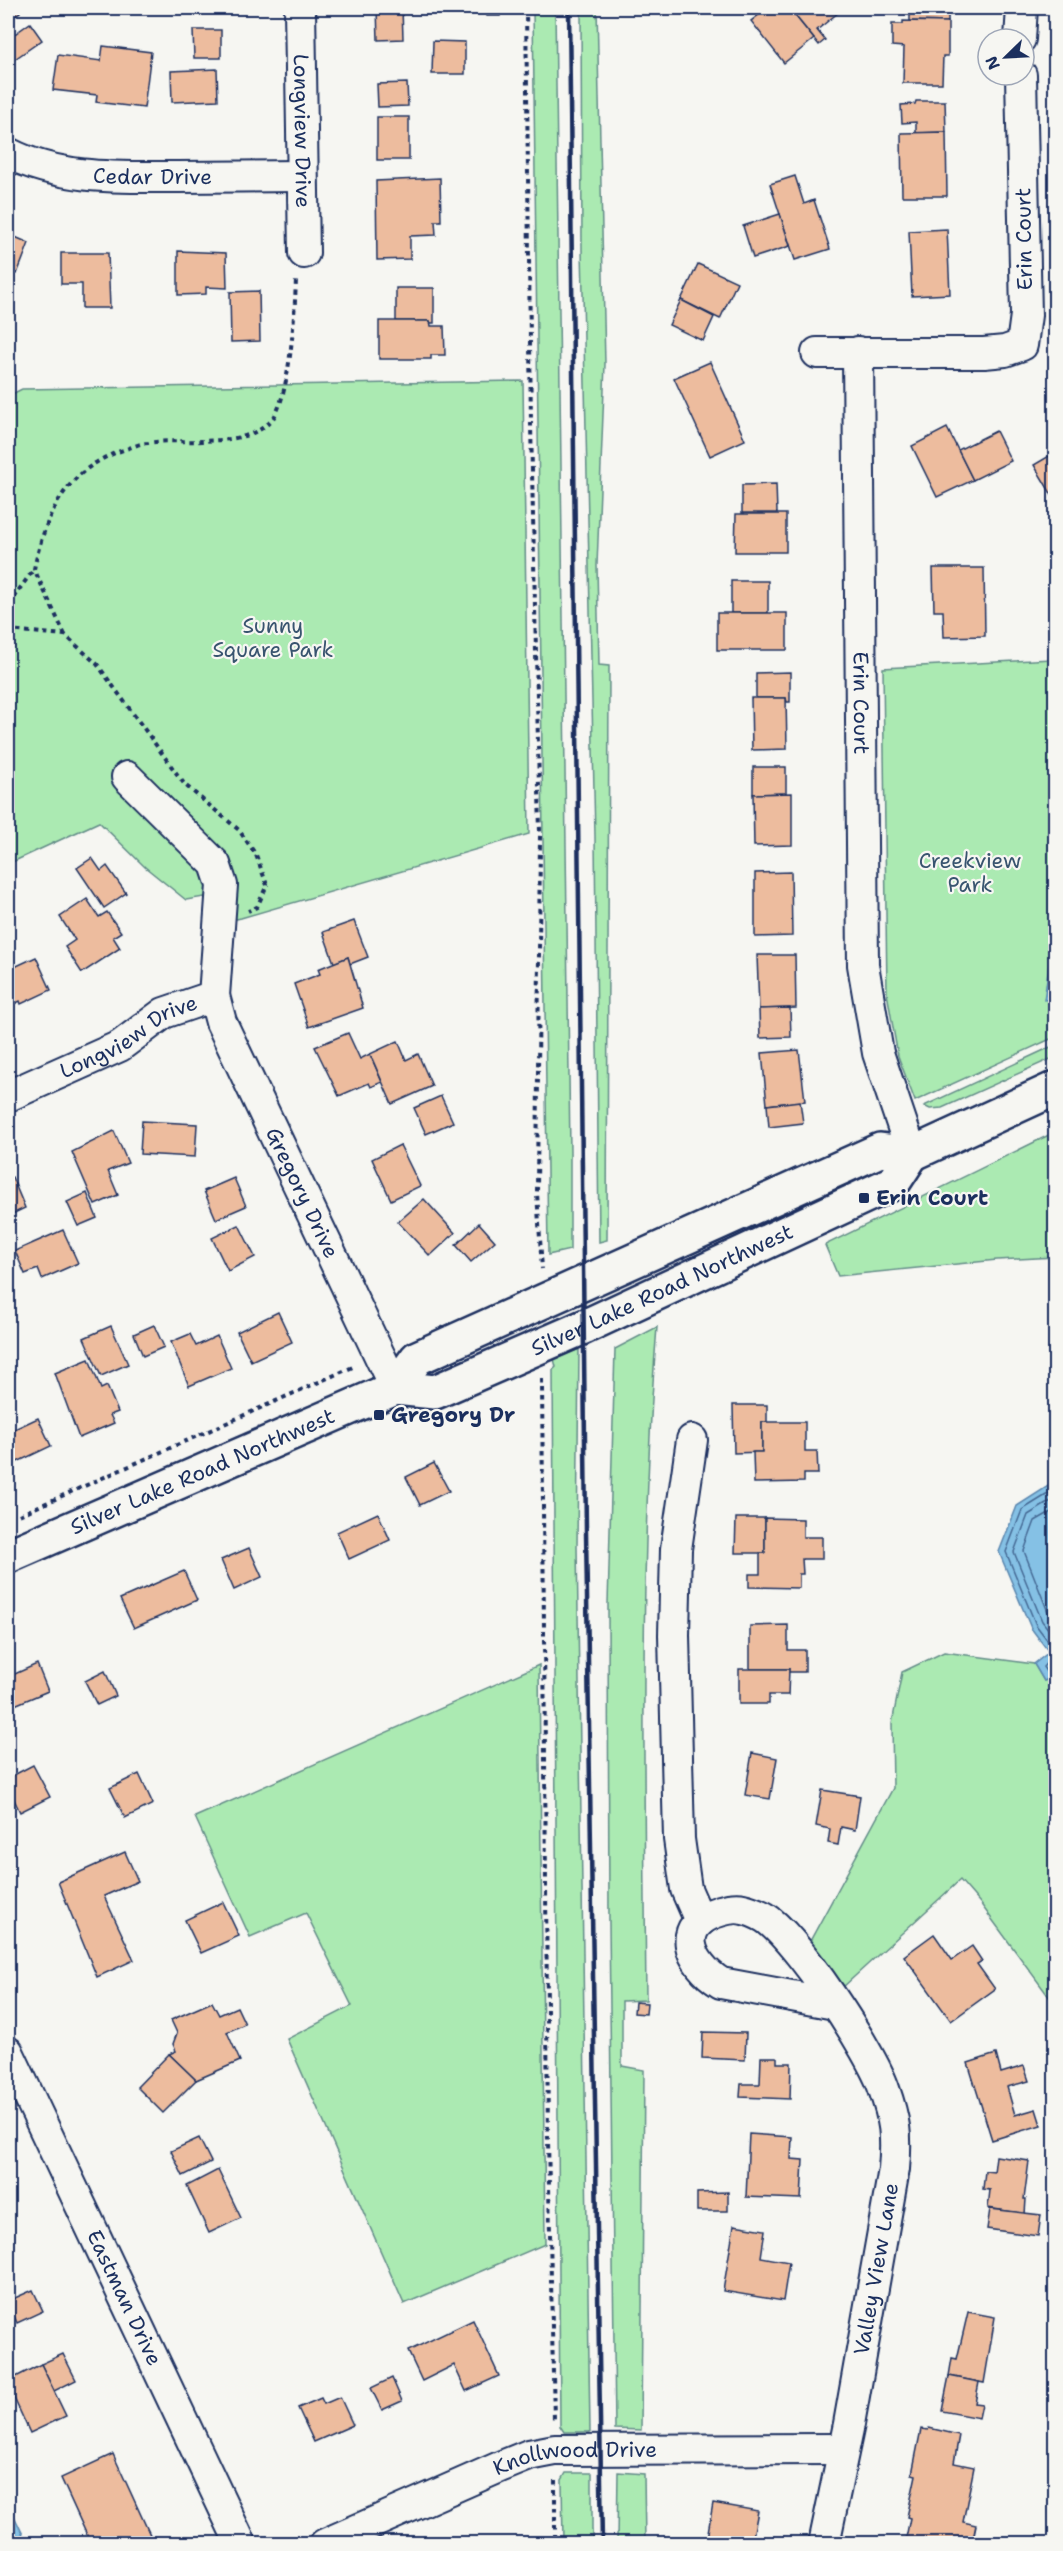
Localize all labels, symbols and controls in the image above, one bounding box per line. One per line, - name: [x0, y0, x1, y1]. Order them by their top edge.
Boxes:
- north arrow: [976, 27, 1036, 87]
- text: N: [981, 53, 1005, 73]
- street label: Longview Drive: [287, 54, 317, 208]
- street label: Cedar Drive: [92, 161, 212, 191]
- street label: Erin Court: [1009, 187, 1039, 291]
- park label: Sunny Square Park: [212, 612, 334, 664]
- street label: Erin Court: [846, 651, 875, 755]
- park label: Creekview Park: [919, 847, 1021, 899]
- street label: Longview Drive: [55, 989, 201, 1085]
- street label: Gregory Drive: [259, 1123, 345, 1263]
- place label: Erin Court: [876, 1184, 988, 1212]
- marker: Erin Court: [857, 1191, 871, 1205]
- street label: Silver Lake Road Northwest: [527, 1218, 798, 1362]
- place label: Gregory Dr: [391, 1401, 515, 1429]
- street label: Silver Lake Road Northwest: [66, 1402, 339, 1541]
- marker: Gregory Dr: [372, 1408, 386, 1422]
- street label: Valley View Lane: [847, 2181, 905, 2357]
- street label: Eastman Drive: [80, 2225, 169, 2370]
- street label: Knollwood Drive: [489, 2435, 657, 2482]

